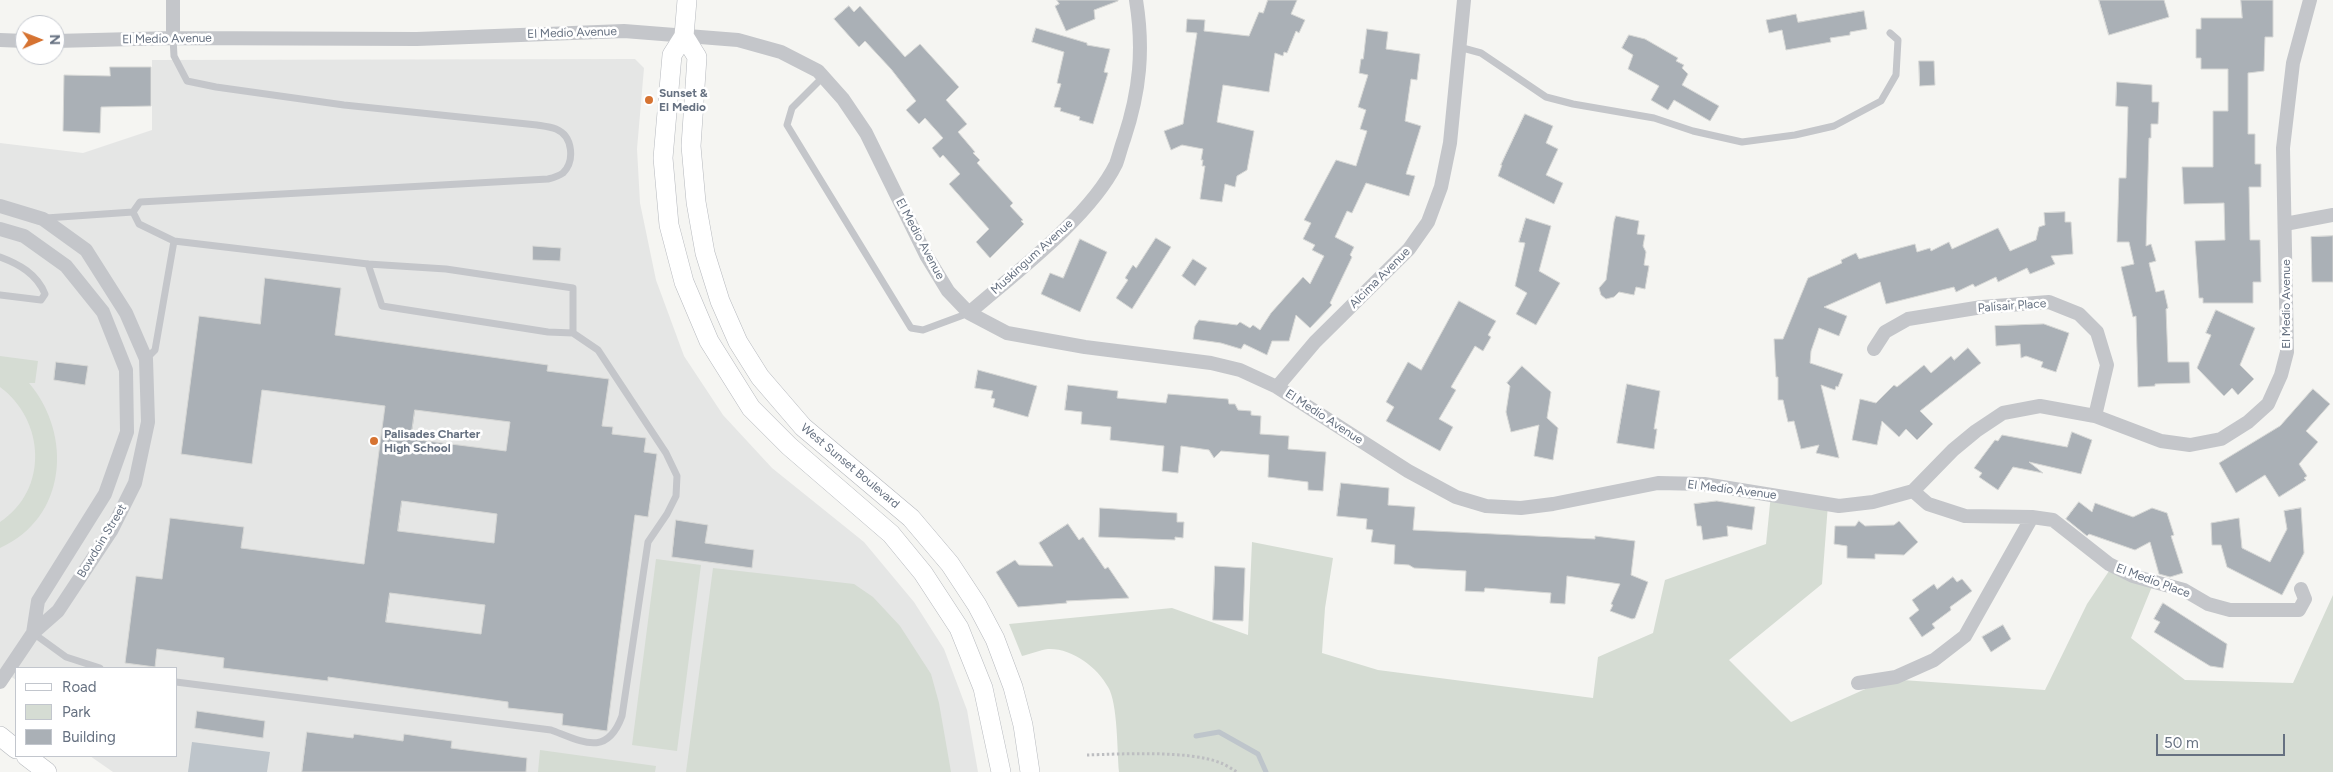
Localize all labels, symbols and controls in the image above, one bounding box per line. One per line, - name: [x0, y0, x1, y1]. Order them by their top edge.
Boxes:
- north arrow: [15, 15, 65, 65]
- street label: El Medio Avenue: [527, 24, 617, 42]
- street label: El Medio Avenue: [122, 31, 212, 47]
- text: N: [46, 34, 63, 45]
- place label: Sunset & El Medio: [659, 86, 708, 114]
- marker: Sunset & El Medio: [643, 94, 655, 106]
- street label: El Medio Avenue: [893, 196, 947, 282]
- street label: Muskingum Avenue: [988, 216, 1076, 298]
- street label: Alcima Avenue: [1347, 245, 1413, 311]
- street label: El Medio Avenue: [2279, 259, 2293, 349]
- street label: Palisair Place: [1977, 296, 2047, 316]
- street label: El Medio Avenue: [1282, 387, 1366, 447]
- street label: West Sunset Boulevard: [798, 421, 902, 511]
- place label: Palisades Charter High School: [384, 427, 480, 455]
- marker: Palisades Charter High School: [368, 435, 380, 447]
- street label: El Medio Avenue: [1687, 477, 1777, 503]
- street label: Bowdoin Street: [74, 502, 130, 580]
- street label: El Medio Place: [2114, 561, 2192, 601]
- legend: [15, 667, 178, 757]
- text: Road: [62, 678, 97, 696]
- text: Park: [62, 703, 91, 721]
- scale bar: [2158, 724, 2287, 756]
- text: Building: [62, 728, 116, 746]
- text: 50 m: [2164, 734, 2199, 752]

